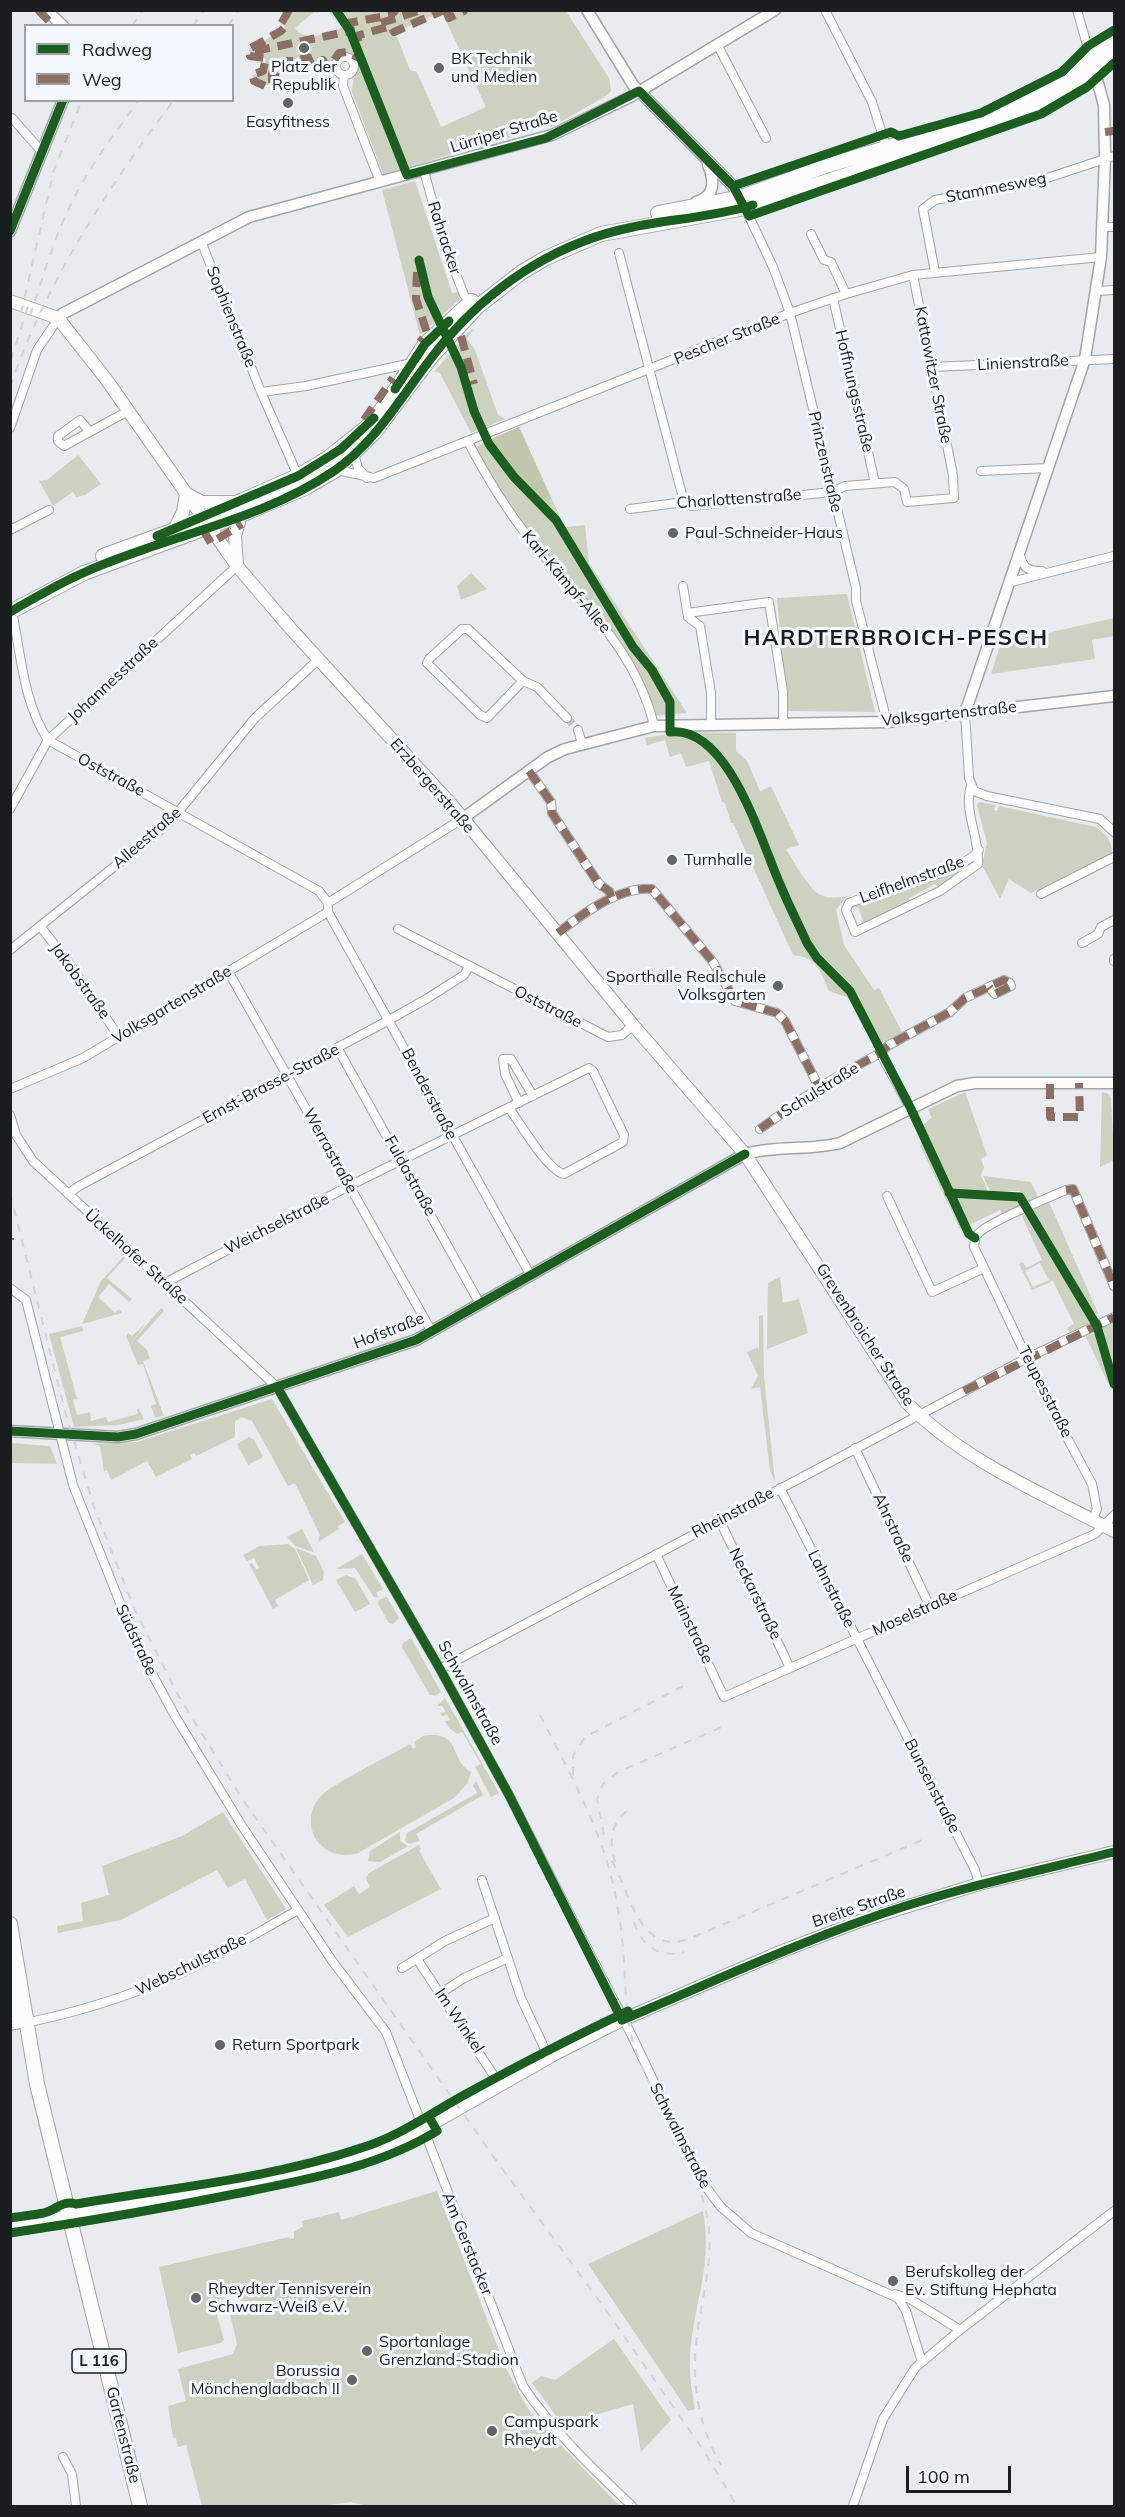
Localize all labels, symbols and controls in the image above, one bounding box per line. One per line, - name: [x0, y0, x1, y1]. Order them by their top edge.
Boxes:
- legend: [24, 24, 234, 102]
- text: Radweg: [82, 38, 152, 61]
- marker: Platz der Republik: [297, 41, 311, 55]
- place label: BK Technik und Medien: [451, 49, 537, 87]
- place label: Platz der Republik: [271, 57, 337, 95]
- marker: BK Technik und Medien: [432, 61, 446, 75]
- text: Weg: [82, 68, 122, 91]
- marker: Easyfitness: [281, 96, 295, 110]
- street label: Lürriper Straße: [448, 107, 560, 157]
- place label: Easyfitness: [246, 112, 330, 132]
- street label: Stammesweg: [944, 169, 1048, 207]
- street label: Rahracker: [423, 199, 465, 277]
- street label: Sophienstraße: [202, 264, 260, 370]
- street label: Kattowitzer Straße: [910, 305, 956, 445]
- street label: Pescher Straße: [671, 309, 783, 369]
- street label: Hoffnungsstraße: [831, 328, 877, 454]
- street label: Linienstraße: [977, 351, 1069, 375]
- street label: Prinzenstraße: [804, 410, 846, 514]
- street label: Charlottenstraße: [676, 485, 802, 513]
- place label: Paul-Schneider-Haus: [685, 523, 843, 543]
- marker: Paul-Schneider-Haus: [666, 526, 680, 540]
- street label: Karl-Kämpf-Allee: [517, 527, 615, 637]
- district label: HARDTERBROICH-PESCH: [743, 625, 1049, 651]
- street label: Johannesstraße: [64, 633, 162, 727]
- street label: Volksgartenstraße: [880, 697, 1018, 731]
- street label: Erzbergerstraße: [386, 735, 478, 837]
- street label: Oststraße: [74, 749, 148, 801]
- street label: Alleestraße: [109, 803, 185, 873]
- place label: Turnhalle: [684, 850, 752, 870]
- street label: Leifhelmstraße: [857, 852, 967, 908]
- marker: Turnhalle: [665, 853, 679, 867]
- street label: Jakobstraße: [46, 939, 114, 1023]
- street label: Volksgartenstraße: [109, 962, 235, 1048]
- place label: Sporthalle Realschule Volksgarten: [606, 967, 766, 1005]
- marker: Sporthalle Realschule Volksgarten: [771, 979, 785, 993]
- street label: Oststraße: [511, 982, 585, 1032]
- street label: Ernst-Brasse-Straße: [199, 1040, 343, 1128]
- street label: Benderstraße: [397, 1045, 461, 1143]
- street label: Schulstraße: [778, 1059, 862, 1121]
- street label: Werrastraße: [299, 1105, 361, 1197]
- street label: Fuldastraße: [380, 1133, 440, 1219]
- street label: Weichselstraße: [222, 1189, 332, 1259]
- street label: Ückelhofer Straße: [80, 1206, 192, 1308]
- street label: Grevenbroicher Straße: [812, 1260, 918, 1410]
- street label: Hofstraße: [351, 1309, 427, 1353]
- street label: Teupesstraße: [1014, 1343, 1076, 1441]
- street label: Rheinstraße: [689, 1483, 777, 1543]
- street label: Ahrstraße: [869, 1490, 917, 1566]
- street label: Neckarstraße: [725, 1545, 785, 1643]
- street label: Lahnstraße: [803, 1547, 859, 1631]
- street label: Mainstraße: [663, 1583, 717, 1667]
- street label: Moselstraße: [870, 1586, 960, 1640]
- street label: Südstraße: [111, 1601, 161, 1679]
- street label: Schwalmstraße: [433, 1638, 507, 1748]
- street label: Bunsenstraße: [900, 1736, 964, 1836]
- street label: Breite Straße: [810, 1882, 908, 1932]
- street label: Webschulstraße: [132, 1930, 250, 2000]
- street label: Im Winkel: [430, 1985, 488, 2057]
- place label: Return Sportpark: [232, 2035, 360, 2055]
- marker: Return Sportpark: [213, 2038, 227, 2052]
- street label: Schwalmstraße: [645, 2080, 715, 2192]
- street label: Am Gerstacker: [438, 2190, 496, 2298]
- place label: Berufskolleg der Ev. Stiftung Hephata: [905, 2262, 1057, 2300]
- marker: Berufskolleg der Ev. Stiftung Hephata: [886, 2274, 900, 2288]
- place label: Rheydter Tennisverein Schwarz-Weiß e.V.: [208, 2279, 371, 2317]
- marker: Rheydter Tennisverein Schwarz-Weiß e.V.: [189, 2291, 203, 2305]
- place label: Sportanlage Grenzland-Stadion: [379, 2332, 519, 2370]
- marker: Sportanlage Grenzland-Stadion: [360, 2344, 374, 2358]
- road number: L 116: [72, 2349, 126, 2373]
- place label: Borussia Mönchengladbach II: [191, 2361, 340, 2399]
- marker: Borussia Mönchengladbach II: [345, 2373, 359, 2387]
- street label: Gartenstraße: [102, 2385, 144, 2485]
- place label: Campuspark Rheydt: [504, 2412, 598, 2450]
- marker: Campuspark Rheydt: [485, 2424, 499, 2438]
- scale bar: [909, 2454, 1014, 2492]
- text: 100 m: [917, 2465, 970, 2488]

